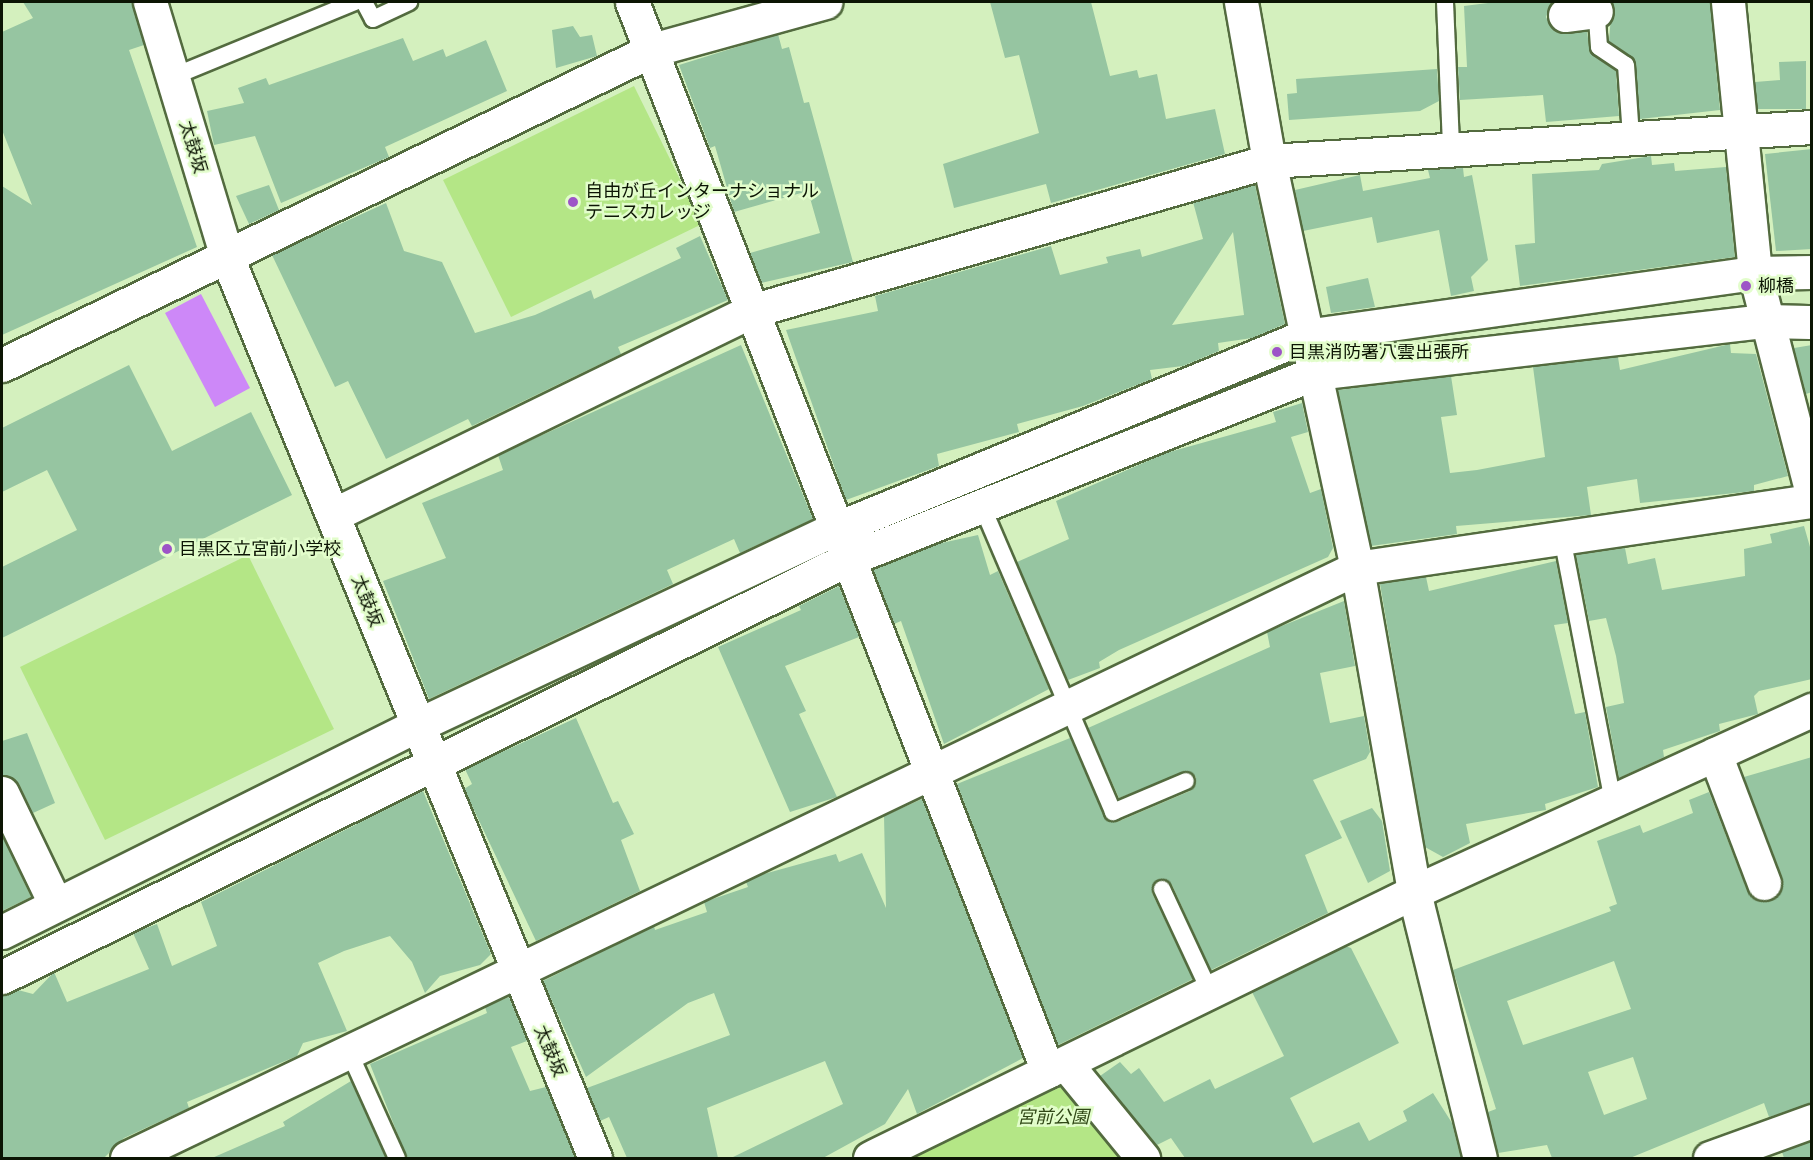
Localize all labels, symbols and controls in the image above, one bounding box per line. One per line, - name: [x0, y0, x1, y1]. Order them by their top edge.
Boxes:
- street label: 太鼓坂: [175, 118, 211, 176]
- place label: 自由が丘インターナショナル テニスカレッジ: [585, 181, 819, 224]
- marker: 自由が丘インターナショナル テニスカレッジ: [566, 195, 580, 209]
- place label: 柳橋: [1758, 275, 1794, 297]
- marker: 柳橋: [1739, 279, 1753, 293]
- place label: 目黒消防署八雲出張所: [1289, 341, 1469, 363]
- marker: 目黒消防署八雲出張所: [1270, 345, 1284, 359]
- place label: 目黒区立宮前小学校: [179, 538, 341, 560]
- marker: 目黒区立宮前小学校: [160, 542, 174, 556]
- street label: 太鼓坂: [347, 572, 387, 630]
- street label: 太鼓坂: [530, 1022, 570, 1080]
- park label: 宮前公園: [1017, 1106, 1089, 1128]

